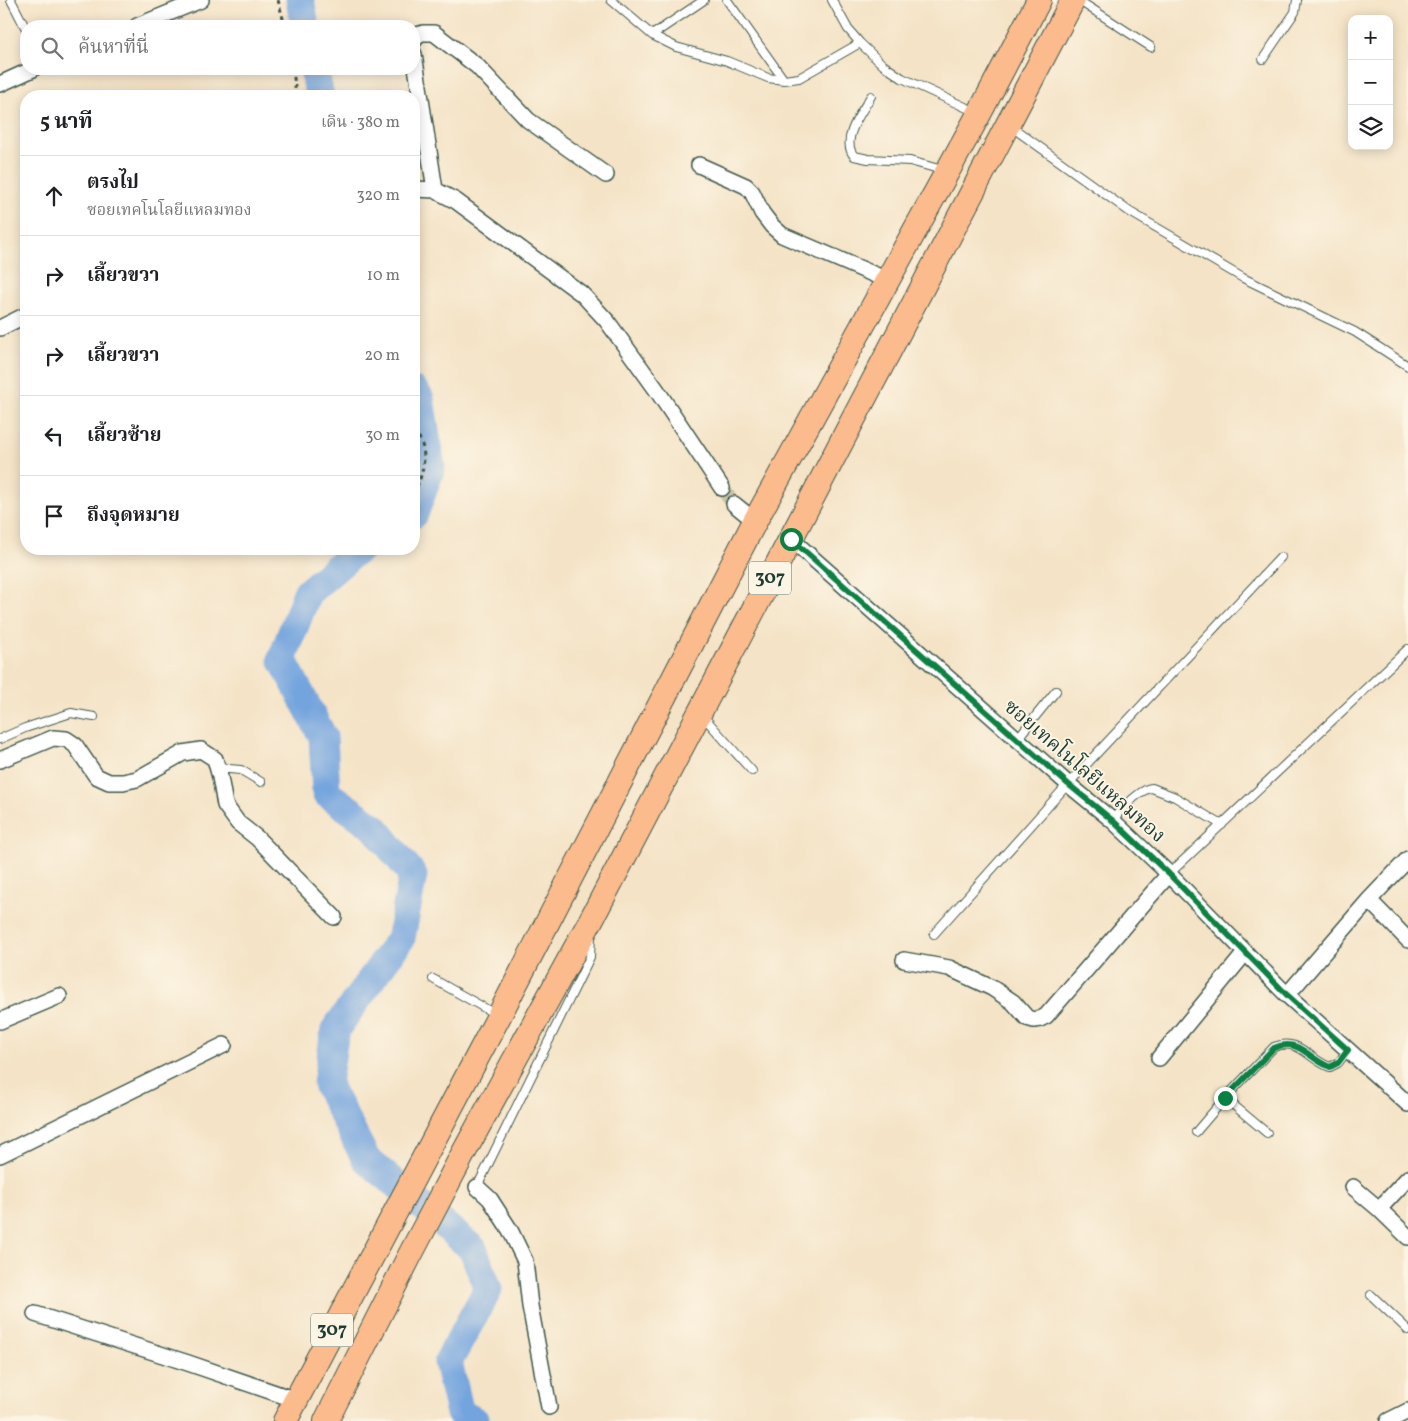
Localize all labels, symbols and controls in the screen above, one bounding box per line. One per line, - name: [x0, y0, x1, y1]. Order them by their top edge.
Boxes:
- map controls: [1348, 15, 1393, 150]
- button: +: [1348, 15, 1393, 60]
- search box: [20, 20, 420, 75]
- icon: search: [38, 34, 66, 62]
- text: ค้นหาที่นี่: [78, 35, 149, 61]
- button: −: [1348, 60, 1393, 105]
- button: layers: [1348, 105, 1393, 150]
- text: 5 นาที: [40, 108, 93, 137]
- text: เดิน · 380 m: [321, 112, 400, 134]
- text: ตรงไป: [87, 170, 139, 196]
- icon: ahead: [40, 182, 68, 210]
- text: 320 m: [356, 185, 400, 207]
- text: ซอยเทคโนโลยีแหลมทอง: [87, 200, 252, 222]
- icon: right: [40, 262, 68, 290]
- text: เลี้ยวขวา: [87, 263, 159, 289]
- text: 10 m: [367, 265, 400, 287]
- icon: right: [40, 342, 68, 370]
- text: เลี้ยวขวา: [87, 343, 159, 369]
- text: 20 m: [365, 345, 400, 367]
- icon: left: [40, 422, 68, 450]
- text: เลี้ยวซ้าย: [87, 423, 161, 449]
- text: 30 m: [365, 425, 400, 447]
- icon: arrive: [40, 502, 68, 530]
- text: ถึงจุดหมาย: [87, 503, 180, 529]
- route start: [780, 528, 803, 551]
- road number: 307: [749, 562, 791, 594]
- street label: ซอยเทคโนโลยีแหลมทอง: [997, 692, 1172, 850]
- route end: [1214, 1087, 1237, 1110]
- road number: 307: [311, 1314, 353, 1346]

